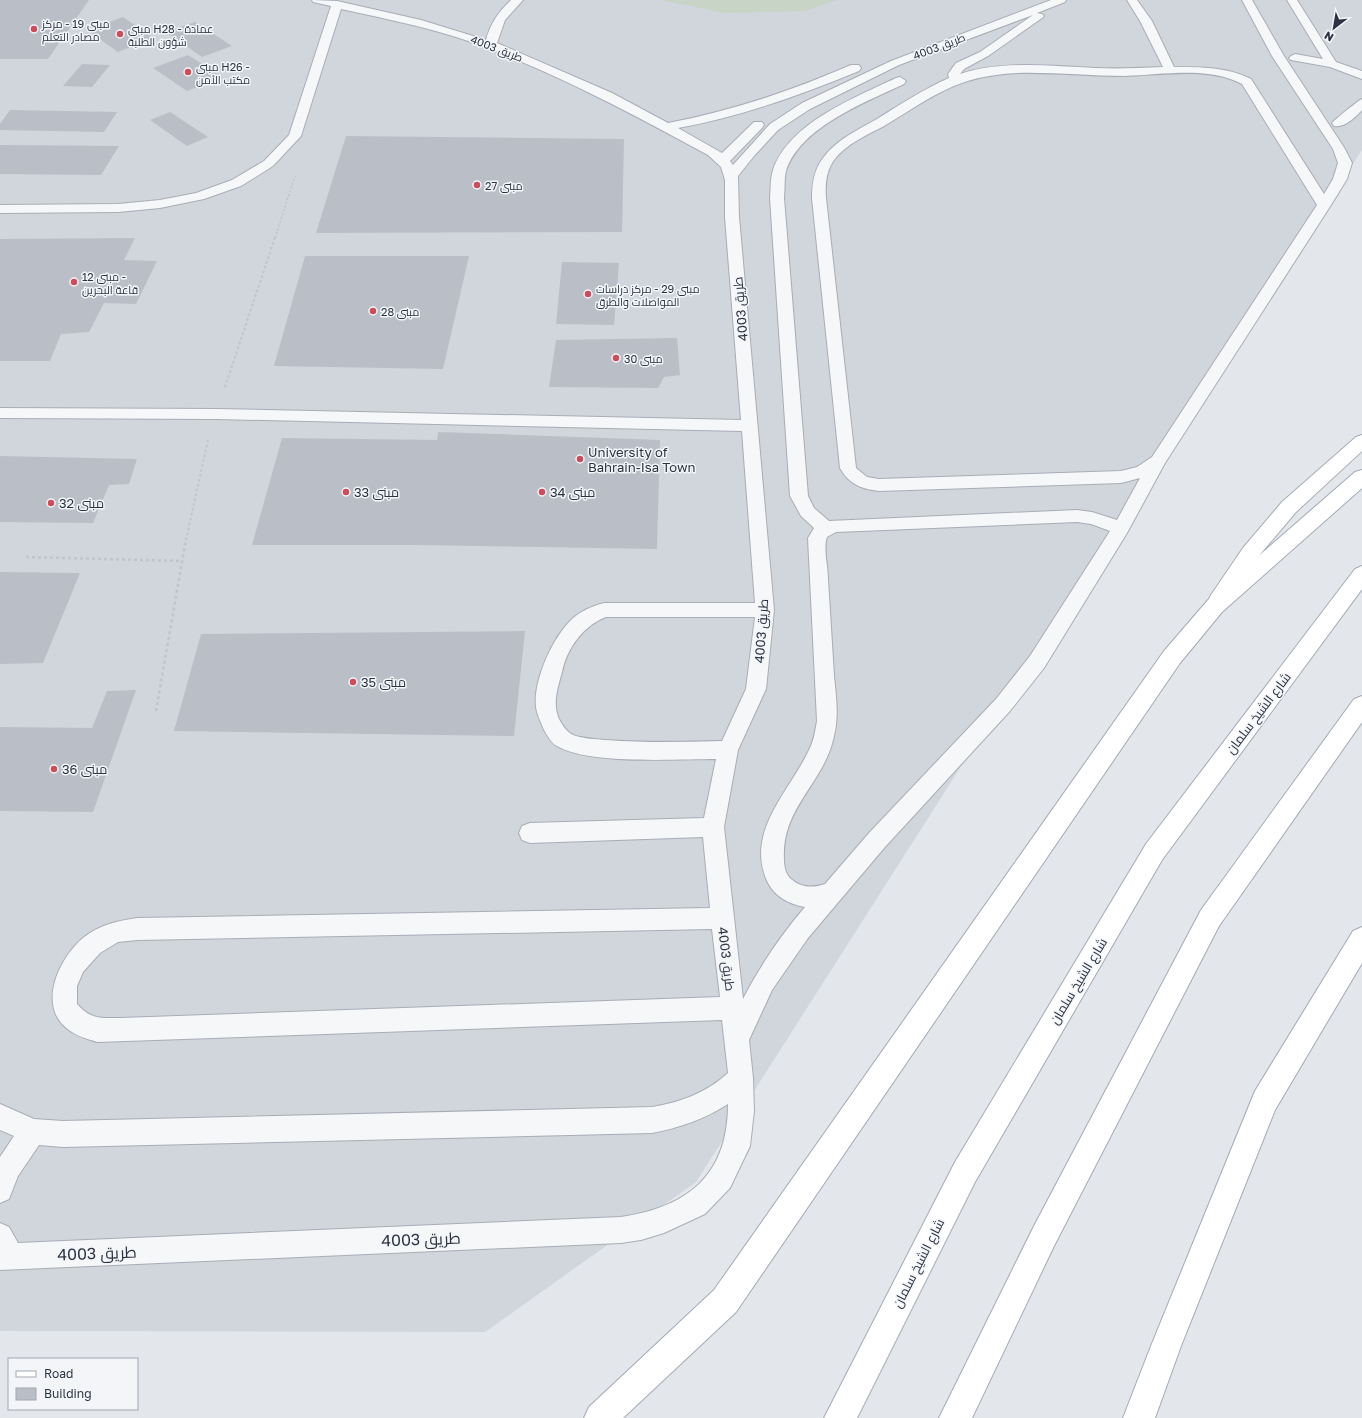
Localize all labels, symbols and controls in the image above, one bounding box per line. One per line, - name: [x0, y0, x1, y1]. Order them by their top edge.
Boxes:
- north arrow: [1314, 8, 1354, 48]
- place label: مبنى 19 - مركز مصادر التعلم: [41, 17, 110, 45]
- place label: مبنى H28 - عمادة شؤون الطلبة: [128, 22, 213, 49]
- marker: مبنى 19 - مركز مصادر التعلم: [29, 24, 39, 34]
- marker: مبنى H28 - عمادة شؤون الطلبة: [115, 29, 125, 39]
- text: N: [1322, 29, 1336, 45]
- street label: طريق 4003: [911, 30, 967, 63]
- street label: طريق 4003: [469, 32, 525, 65]
- place label: مبنى H26 - مكتب الأمن: [196, 60, 250, 87]
- marker: مبنى H26 - مكتب الأمن: [183, 67, 193, 77]
- place label: مبنى 27: [485, 179, 523, 193]
- marker: مبنى 27: [472, 180, 482, 190]
- place label: مبنى 12 - قاعة البحرين: [82, 270, 138, 297]
- street label: طريق 4003: [729, 276, 751, 342]
- marker: مبنى 12 - قاعة البحرين: [69, 277, 79, 287]
- place label: مبنى 29 - مركز دراسات المواصلات والطرق: [596, 282, 700, 309]
- marker: مبنى 29 - مركز دراسات المواصلات والطرق: [583, 289, 593, 299]
- place label: مبنى 28: [381, 305, 419, 319]
- marker: مبنى 28: [368, 306, 378, 316]
- place label: مبنى 30: [624, 352, 663, 366]
- marker: مبنى 30: [611, 353, 621, 363]
- place label: University of Bahrain-Isa Town: [588, 444, 695, 475]
- marker: University of Bahrain-Isa Town: [575, 454, 585, 464]
- place label: مبنى 33: [354, 484, 399, 500]
- place label: مبنى 34: [550, 484, 595, 500]
- marker: مبنى 33: [341, 487, 351, 497]
- marker: مبنى 34: [537, 487, 547, 497]
- place label: مبنى 32: [59, 495, 104, 511]
- marker: مبنى 32: [46, 498, 56, 508]
- street label: طريق 4003: [751, 598, 771, 664]
- street label: شارع الشيخ سلمان: [1222, 669, 1295, 758]
- place label: مبنى 35: [361, 674, 406, 690]
- marker: مبنى 35: [348, 677, 358, 687]
- place label: مبنى 36: [62, 761, 107, 777]
- marker: مبنى 36: [49, 764, 59, 774]
- street label: طريق 4003: [715, 926, 739, 992]
- street label: شارع الشيخ سلمان: [1046, 935, 1111, 1028]
- street label: شارع الشيخ سلمان: [889, 1216, 948, 1311]
- street label: طريق 4003: [381, 1228, 461, 1251]
- street label: طريق 4003: [57, 1242, 137, 1265]
- legend: [8, 1358, 138, 1410]
- text: Road: [44, 1366, 73, 1381]
- text: Building: [44, 1386, 92, 1401]

